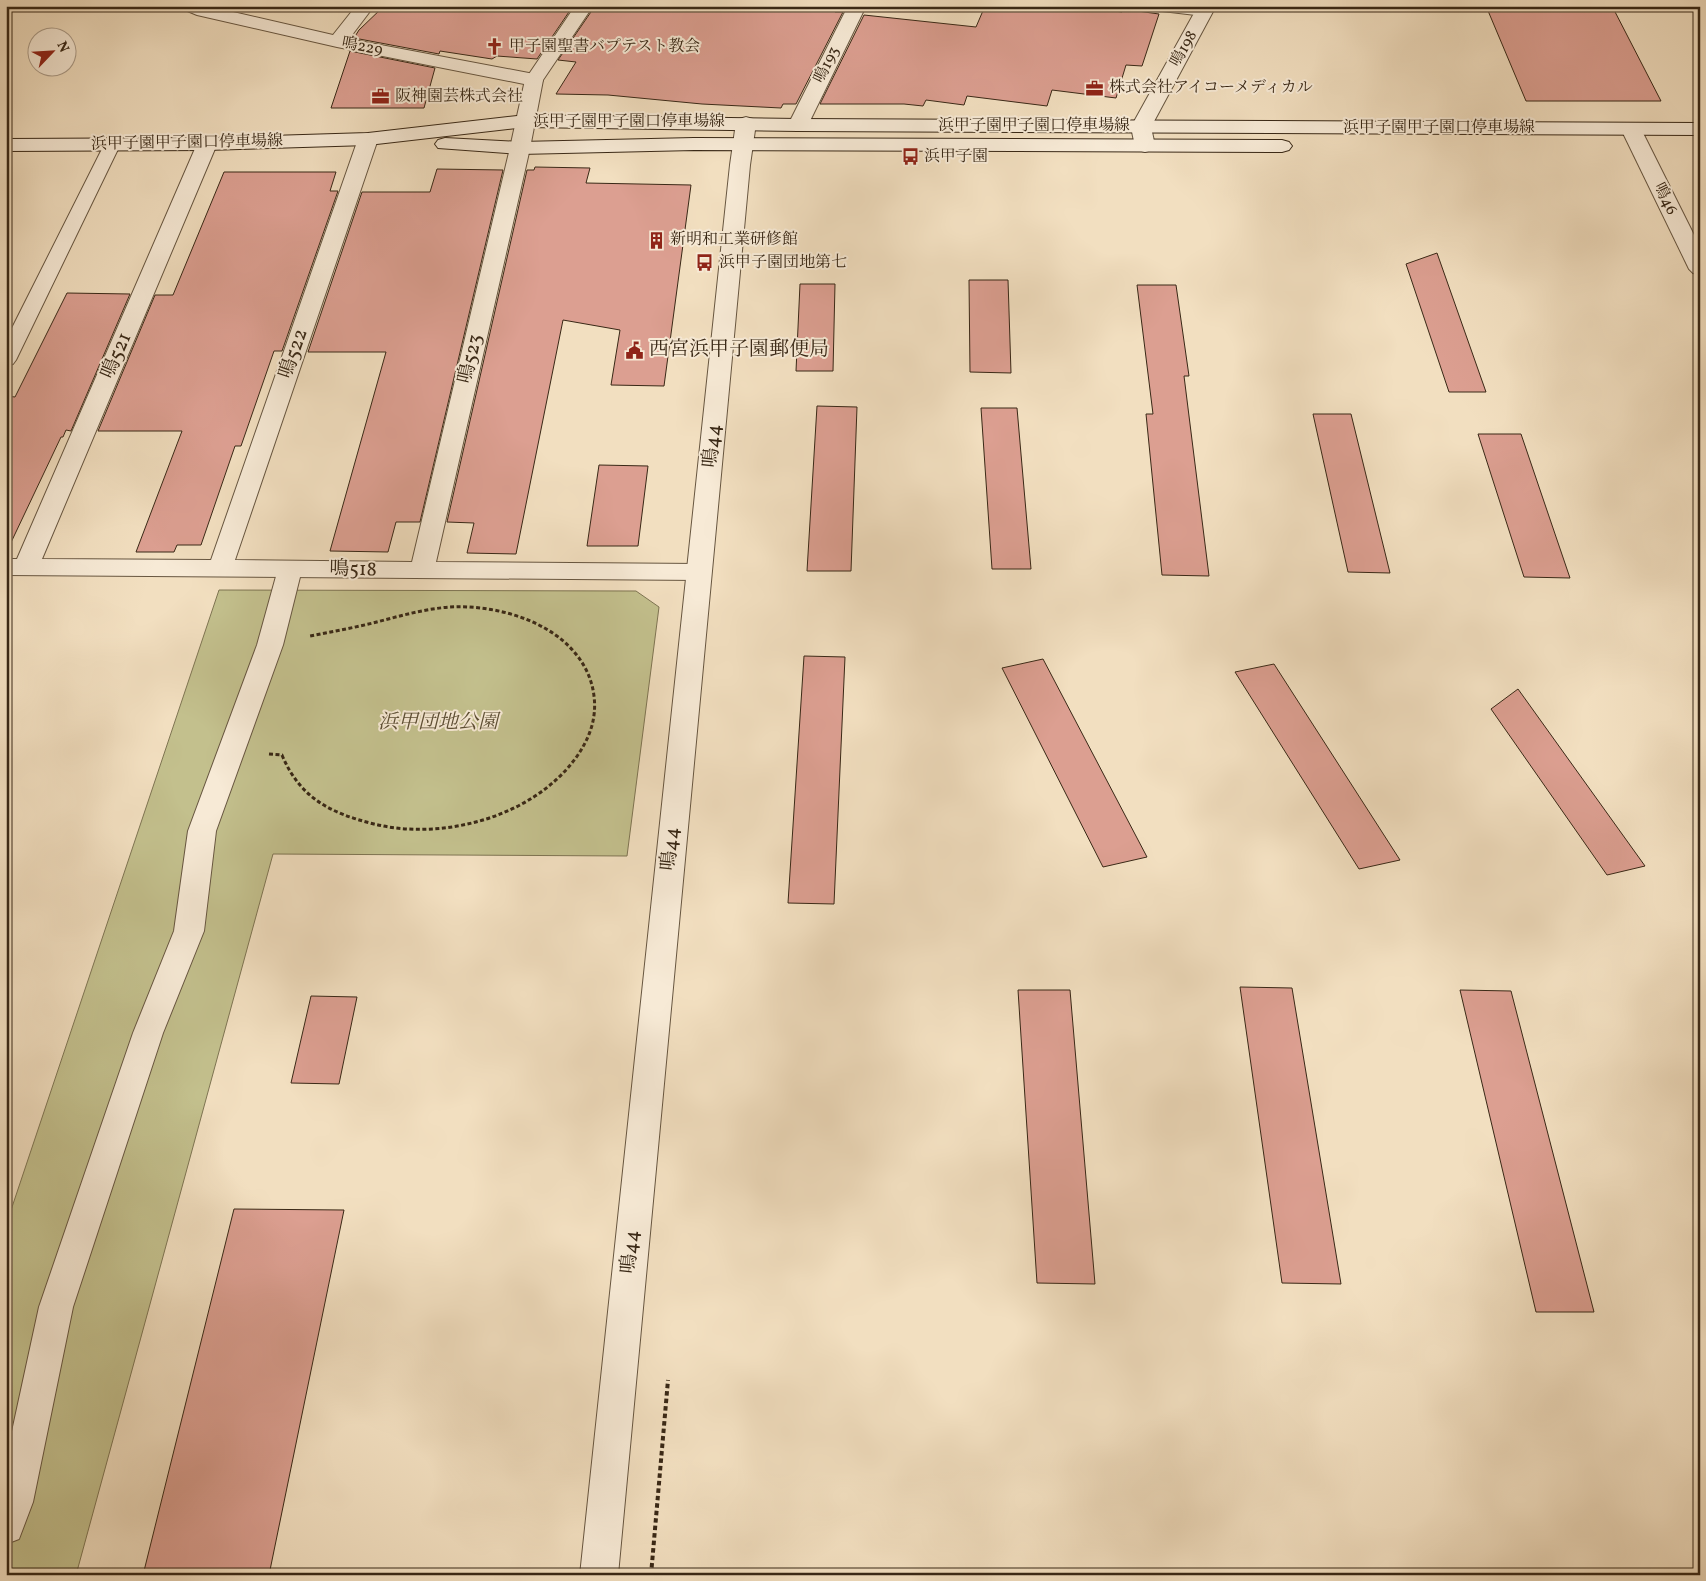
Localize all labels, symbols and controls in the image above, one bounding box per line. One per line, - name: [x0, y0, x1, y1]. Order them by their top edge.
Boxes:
- street label: 鳴198: [1165, 27, 1203, 71]
- north arrow: [28, 28, 78, 78]
- street label: 鳴229: [340, 32, 384, 62]
- place label: 甲子園聖書バプテスト教会: [509, 36, 700, 58]
- church icon: 甲子園聖書バプテスト教会: [485, 37, 505, 57]
- text: N: [52, 39, 73, 56]
- street label: 鳴193: [809, 43, 845, 87]
- place label: 株式会社アイコーメディカル: [1109, 77, 1313, 99]
- office icon: 株式会社アイコーメディカル: [1085, 78, 1105, 98]
- place label: 阪神園芸株式会社: [395, 86, 523, 108]
- office icon: 阪神園芸株式会社: [371, 87, 391, 107]
- street label: 浜甲子園甲子園口停車場線: [533, 111, 725, 133]
- street label: 浜甲子園甲子園口停車場線: [938, 115, 1130, 137]
- street label: 浜甲子園甲子園口停車場線: [1343, 117, 1535, 139]
- street label: 浜甲子園甲子園口停車場線: [91, 130, 283, 156]
- place label: 浜甲子園: [924, 146, 988, 168]
- bus stop icon: 浜甲子園: [900, 147, 920, 167]
- street label: 鳴46: [1648, 179, 1682, 219]
- place label: 新明和工業研修館: [670, 229, 798, 251]
- building icon: 新明和工業研修館: [646, 230, 666, 250]
- place label: 浜甲子園団地第七: [719, 252, 847, 274]
- bus stop icon: 浜甲子園団地第七: [695, 253, 715, 273]
- street label: 鳴522: [272, 325, 316, 383]
- street label: 鳴521: [95, 328, 139, 384]
- street label: 鳴523: [452, 331, 490, 387]
- place label: 西宮浜甲子園郵便局: [649, 336, 829, 364]
- public building icon: 西宮浜甲子園郵便局: [625, 340, 645, 360]
- street label: 鳴44: [697, 423, 729, 469]
- street label: 鳴518: [329, 556, 377, 584]
- park label: 浜甲団地公園: [378, 709, 501, 737]
- street label: 鳴44: [655, 826, 687, 872]
- street label: 鳴44: [615, 1229, 647, 1275]

